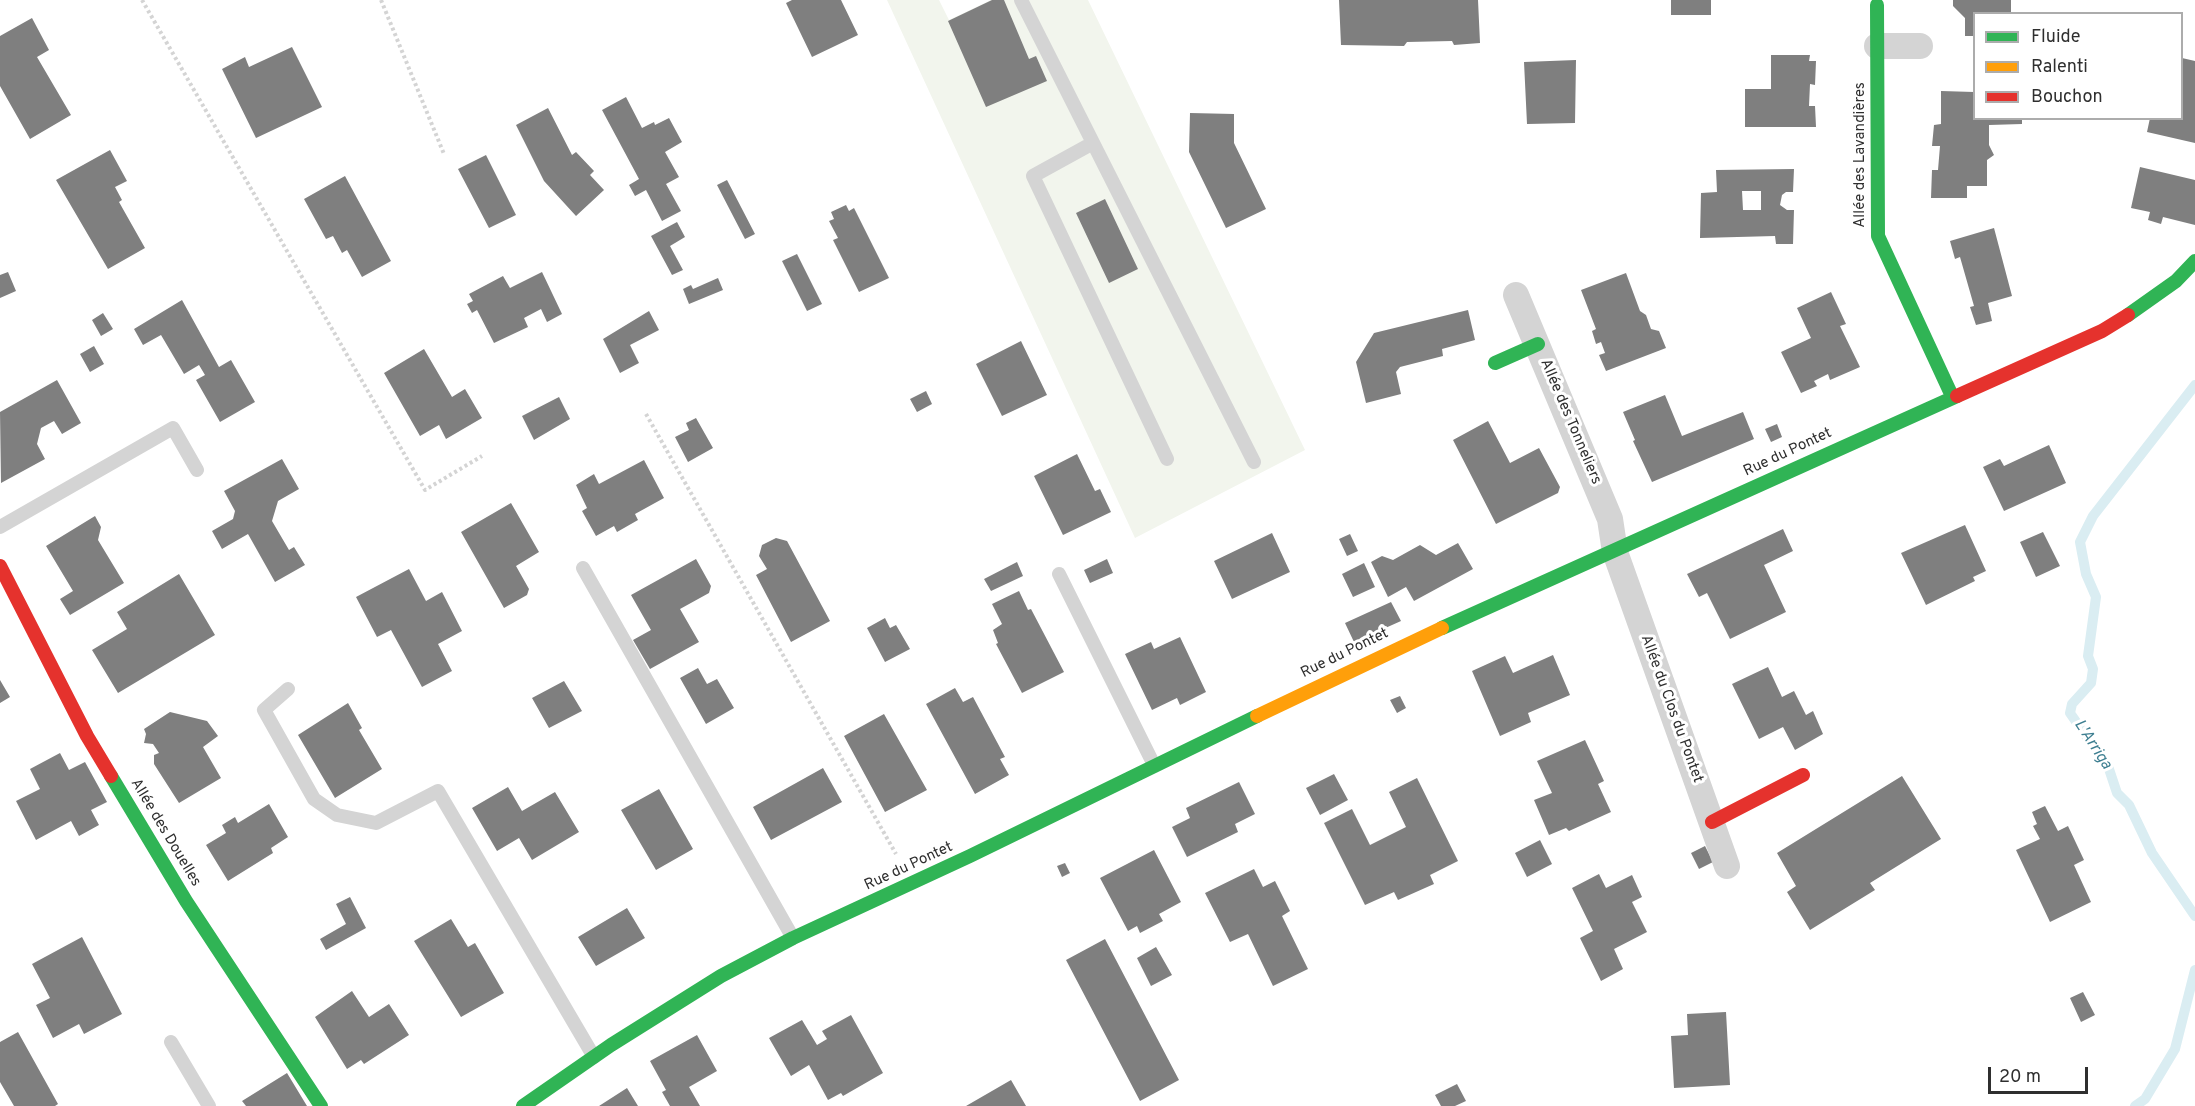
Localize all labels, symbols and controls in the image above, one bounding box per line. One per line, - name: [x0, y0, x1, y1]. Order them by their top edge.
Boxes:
- legend: [1973, 12, 2183, 120]
- text: Fluide: [2031, 26, 2080, 49]
- text: Ralenti: [2031, 56, 2088, 79]
- street label: Allée des Lavandières: [1852, 82, 1870, 228]
- text: Bouchon: [2031, 86, 2103, 109]
- street label: Allée des Tonneliers: [1535, 357, 1605, 487]
- street label: Rue du Pontet: [1741, 425, 1835, 481]
- street label: Rue du Pontet: [1298, 625, 1392, 683]
- street label: Allée du Clos du Pontet: [1636, 633, 1706, 785]
- water label: L'Arriga: [2069, 717, 2115, 773]
- street label: Allée des Douelles: [126, 776, 204, 890]
- street label: Rue du Pontet: [862, 839, 956, 895]
- scale bar: [1991, 1055, 2092, 1093]
- text: 20 m: [1999, 1066, 2041, 1089]

